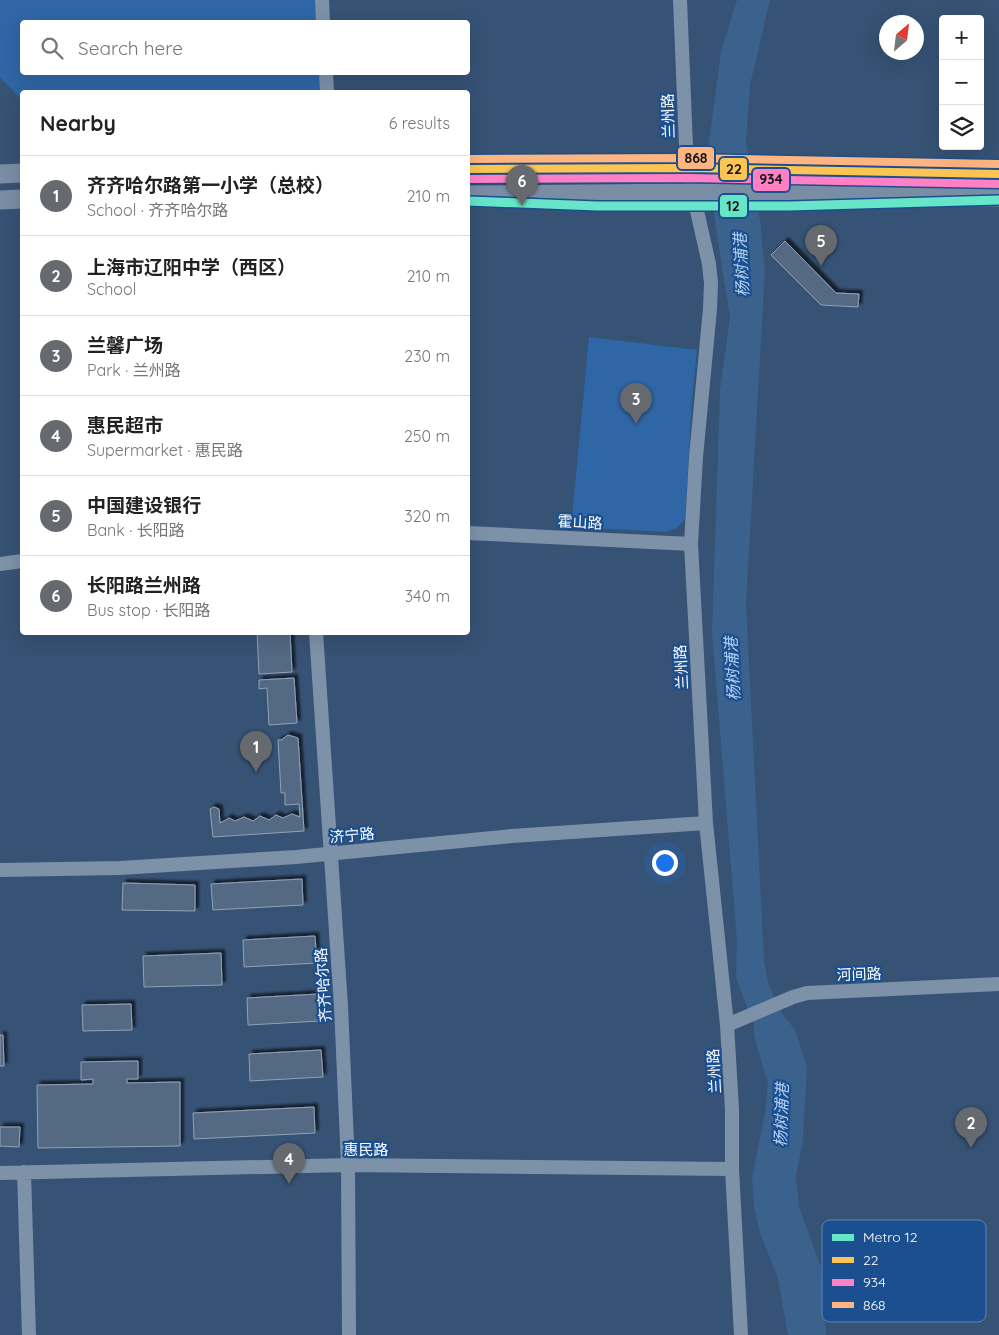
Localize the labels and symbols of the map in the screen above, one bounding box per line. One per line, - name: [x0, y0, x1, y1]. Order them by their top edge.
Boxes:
- north arrow: [879, 15, 924, 60]
- street label: 兰州路: [658, 93, 678, 139]
- line badge: 868: [677, 146, 715, 170]
- text: 868: [684, 149, 708, 167]
- line badge: 22: [719, 157, 748, 181]
- text: 22: [726, 160, 742, 178]
- pin: 6: [506, 165, 538, 206]
- line badge: 934: [752, 168, 790, 192]
- text: 934: [759, 170, 783, 188]
- line badge: 12: [719, 194, 748, 218]
- text: 12: [726, 197, 740, 215]
- pin: 5: [805, 225, 837, 266]
- water label: 杨树浦港: [729, 231, 753, 297]
- pin: 3: [620, 383, 652, 424]
- street label: 霍山路: [557, 511, 603, 533]
- water label: 杨树浦港: [720, 635, 744, 701]
- street label: 兰州路: [670, 644, 692, 690]
- pin: 1: [240, 731, 272, 772]
- street label: 济宁路: [329, 824, 375, 846]
- your location: [652, 850, 678, 876]
- street label: 齐齐哈尔路: [311, 947, 335, 1023]
- street label: 河间路: [836, 964, 882, 984]
- street label: 兰州路: [703, 1048, 725, 1094]
- water label: 杨树浦港: [770, 1081, 792, 1147]
- pin: 2: [955, 1107, 987, 1148]
- street label: 惠民路: [343, 1140, 389, 1159]
- pin: 4: [273, 1143, 305, 1184]
- legend: [822, 1220, 986, 1322]
- text: Metro 12: [863, 1228, 918, 1246]
- text: 22: [863, 1251, 879, 1269]
- text: 934: [863, 1273, 886, 1291]
- text: 868: [863, 1296, 886, 1314]

